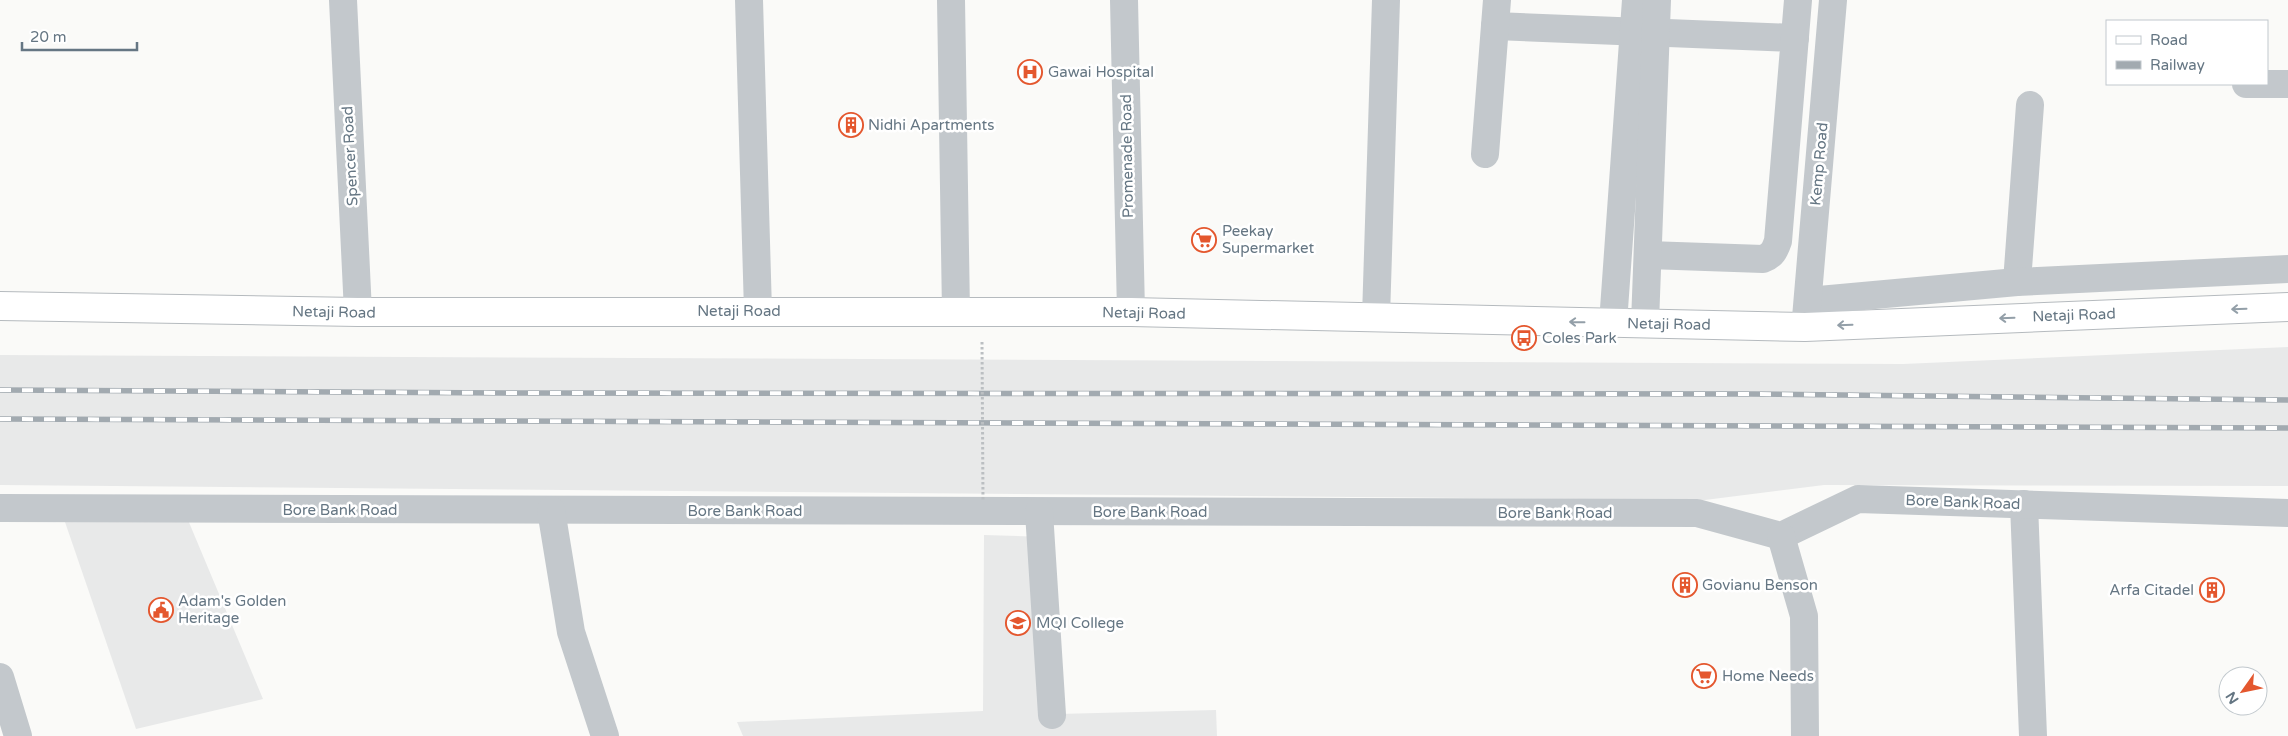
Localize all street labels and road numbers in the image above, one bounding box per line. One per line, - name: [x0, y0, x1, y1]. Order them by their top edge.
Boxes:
- street label: Promenade Road: [1117, 94, 1137, 218]
- street label: Spencer Road: [338, 106, 362, 206]
- street label: Kemp Road: [1806, 122, 1832, 206]
- street label: Netaji Road: [292, 302, 376, 322]
- street label: Netaji Road: [697, 302, 781, 320]
- street label: Netaji Road: [1102, 303, 1186, 323]
- street label: Netaji Road: [2032, 305, 2116, 325]
- street label: Netaji Road: [1627, 314, 1711, 334]
- street label: Bore Bank Road: [1905, 491, 2021, 513]
- street label: Bore Bank Road: [282, 501, 398, 519]
- street label: Bore Bank Road: [687, 502, 803, 520]
- street label: Bore Bank Road: [1092, 503, 1208, 521]
- street label: Bore Bank Road: [1497, 504, 1613, 522]

